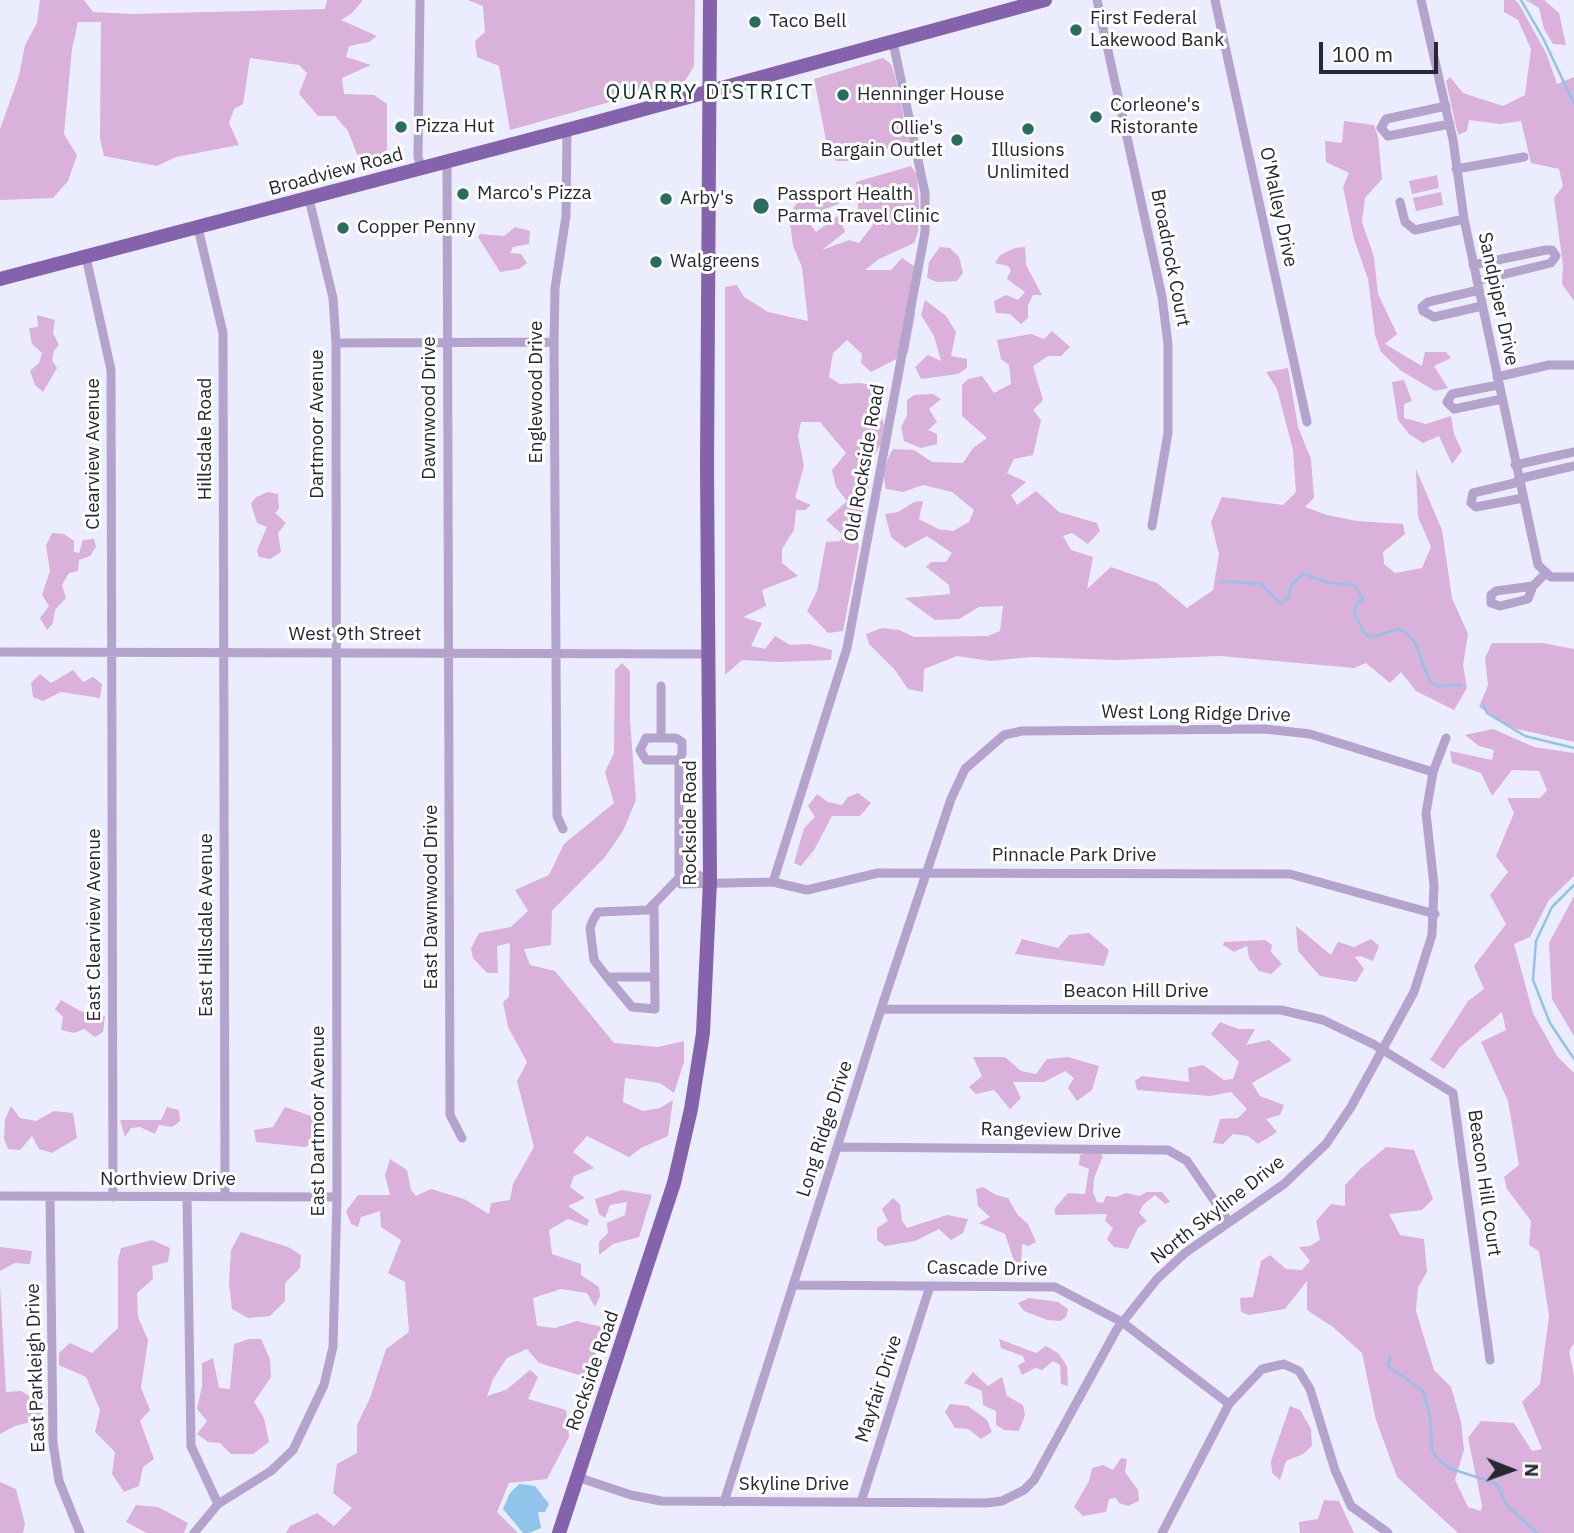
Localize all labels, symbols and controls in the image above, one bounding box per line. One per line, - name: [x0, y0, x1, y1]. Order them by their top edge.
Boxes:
- place label: First Federal Lakewood Bank: [1090, 8, 1224, 52]
- place label: Taco Bell: [769, 11, 846, 33]
- marker: Taco Bell: [747, 14, 763, 30]
- marker: First Federal Lakewood Bank: [1068, 22, 1084, 38]
- scale bar: [1322, 28, 1441, 72]
- text: 100 m: [1332, 40, 1393, 68]
- district label: QUARRY DISTRICT: [607, 80, 813, 106]
- place label: Henninger House: [857, 84, 1004, 106]
- marker: Henninger House: [835, 87, 851, 103]
- place label: Corleone's Ristorante: [1110, 95, 1200, 139]
- marker: Corleone's Ristorante: [1088, 109, 1104, 125]
- place label: Pizza Hut: [415, 116, 494, 138]
- place label: Ollie's Bargain Outlet: [821, 118, 943, 162]
- marker: Pizza Hut: [393, 119, 409, 135]
- marker: Illusions Unlimited: [1020, 121, 1036, 137]
- marker: Ollie's Bargain Outlet: [949, 132, 965, 148]
- place label: Illusions Unlimited: [987, 140, 1069, 184]
- street label: Broadview Road: [266, 143, 406, 201]
- street label: O'Malley Drive: [1254, 145, 1302, 269]
- place label: Marco's Pizza: [477, 183, 592, 205]
- place label: Passport Health Parma Travel Clinic: [777, 184, 940, 228]
- marker: Marco's Pizza: [455, 186, 471, 202]
- street label: Broadrock Court: [1145, 187, 1195, 329]
- place label: Arby's: [680, 188, 734, 210]
- marker: Arby's: [658, 191, 674, 207]
- marker: Passport Health Parma Travel Clinic: [751, 196, 771, 216]
- place label: Copper Penny: [357, 217, 476, 239]
- marker: Copper Penny: [335, 220, 351, 236]
- street label: Sandpiper Drive: [1473, 230, 1523, 368]
- place label: Walgreens: [670, 251, 760, 273]
- marker: Walgreens: [648, 254, 664, 270]
- street label: Englewood Drive: [526, 321, 548, 463]
- street label: Dawnwood Drive: [419, 336, 441, 480]
- street label: Dartmoor Avenue: [307, 349, 329, 499]
- street label: Clearview Avenue: [83, 378, 105, 530]
- street label: Hillsdale Road: [195, 378, 217, 500]
- street label: Old Rockside Road: [840, 382, 890, 544]
- street label: West 9th Street: [289, 624, 421, 646]
- street label: West Long Ridge Drive: [1101, 701, 1291, 727]
- street label: Rockside Road: [680, 760, 702, 886]
- street label: East Dawnwood Drive: [421, 804, 443, 990]
- street label: East Clearview Avenue: [84, 828, 106, 1022]
- street label: East Hillsdale Avenue: [196, 833, 218, 1017]
- street label: Pinnacle Park Drive: [992, 845, 1156, 867]
- street label: Beacon Hill Drive: [1063, 981, 1209, 1003]
- street label: East Dartmoor Avenue: [308, 1026, 330, 1216]
- street label: Long Ridge Drive: [792, 1058, 858, 1200]
- street label: Beacon Hill Court: [1462, 1108, 1506, 1258]
- street label: Rangeview Drive: [980, 1118, 1122, 1144]
- street label: North Skyline Drive: [1147, 1151, 1289, 1269]
- street label: Northview Drive: [100, 1169, 236, 1191]
- street label: Cascade Drive: [926, 1257, 1048, 1281]
- street label: East Parkleigh Drive: [22, 1283, 50, 1453]
- street label: Rockside Road: [562, 1308, 624, 1434]
- street label: Mayfair Drive: [851, 1332, 907, 1446]
- north arrow: [1476, 1435, 1546, 1505]
- text: N: [1520, 1463, 1544, 1477]
- street label: Skyline Drive: [739, 1474, 849, 1496]

